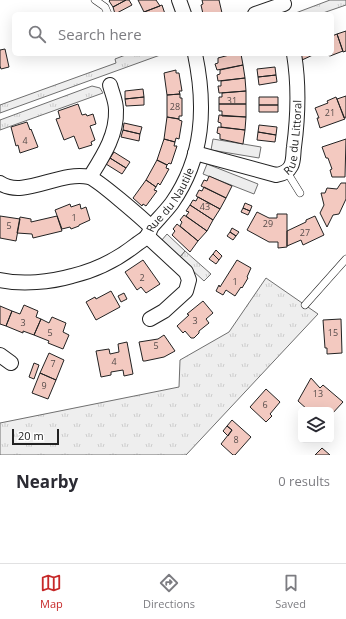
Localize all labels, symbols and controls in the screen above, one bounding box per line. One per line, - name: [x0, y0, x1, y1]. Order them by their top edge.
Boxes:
- search box: [12, 12, 334, 56]
- icon: search: [26, 23, 48, 45]
- text: Search here: [58, 24, 142, 44]
- house number: 31: [227, 94, 237, 107]
- house number: 28: [170, 100, 180, 113]
- street label: Rue du Littoral: [280, 100, 304, 178]
- house number: 21: [325, 106, 335, 119]
- house number: 4: [22, 134, 28, 147]
- street label: Rue du Nautile: [142, 165, 197, 234]
- house number: 43: [200, 200, 210, 213]
- house number: 1: [71, 211, 77, 224]
- house number: 29: [263, 217, 273, 230]
- house number: 5: [6, 219, 12, 232]
- house number: 27: [300, 226, 310, 239]
- house number: 2: [139, 271, 145, 284]
- house number: 1: [232, 275, 238, 288]
- house number: 3: [192, 314, 198, 327]
- house number: 3: [20, 316, 26, 329]
- house number: 5: [47, 326, 53, 339]
- house number: 15: [328, 326, 338, 339]
- house number: 5: [153, 339, 159, 352]
- house number: 4: [111, 355, 117, 368]
- house number: 7: [50, 357, 56, 370]
- house number: 9: [41, 379, 47, 392]
- house number: 13: [313, 387, 323, 400]
- house number: 6: [262, 398, 268, 411]
- map controls: [298, 407, 334, 443]
- button: layers: [298, 407, 334, 443]
- scale bar: [12, 427, 59, 446]
- text: 20 m: [18, 428, 44, 443]
- house number: 8: [233, 433, 239, 446]
- text: Nearby: [16, 470, 78, 493]
- text: 0 results: [278, 472, 330, 490]
- tab: Map: [40, 572, 63, 611]
- tab: Directions: [143, 572, 195, 611]
- tab: Saved: [275, 572, 306, 611]

